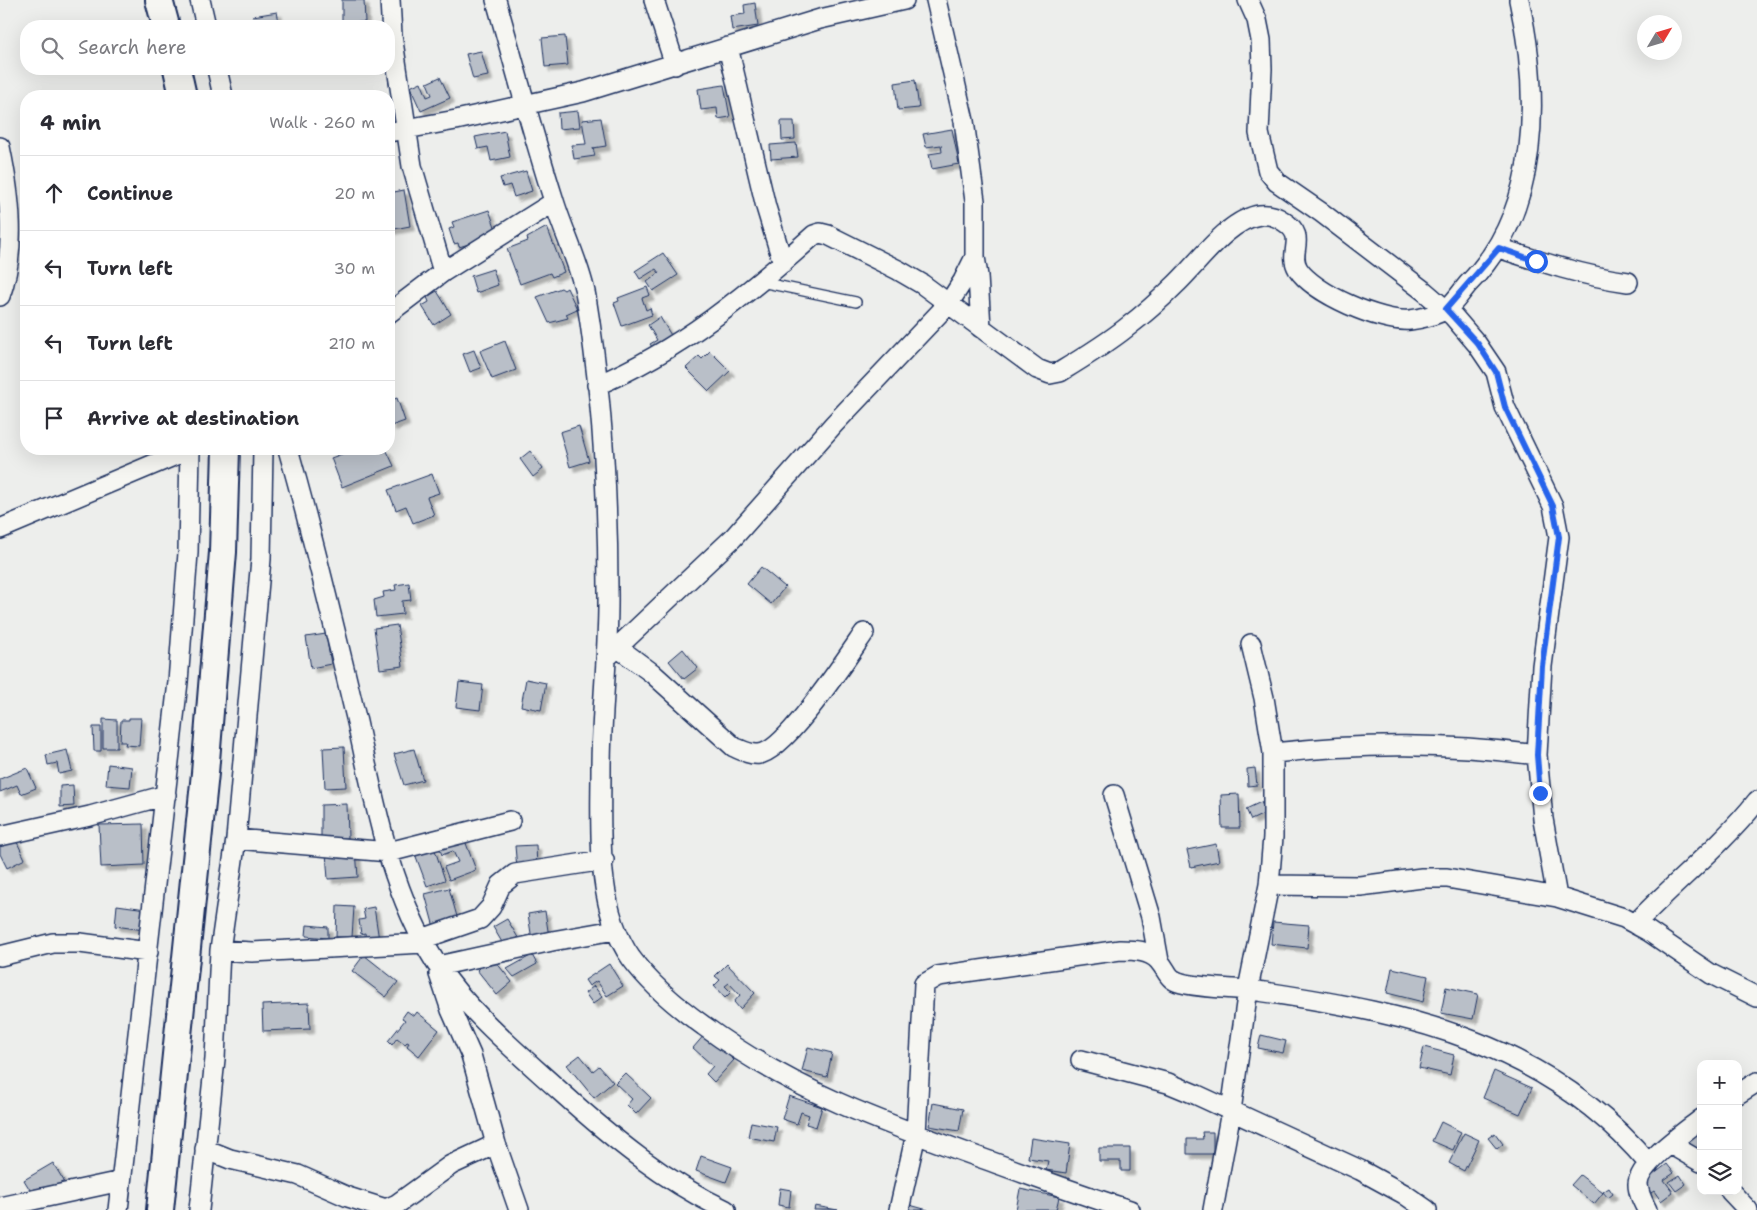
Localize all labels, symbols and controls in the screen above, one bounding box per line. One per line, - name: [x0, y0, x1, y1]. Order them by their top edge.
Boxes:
- north arrow: [1637, 15, 1682, 60]
- search box: [20, 20, 395, 75]
- icon: search: [38, 34, 66, 62]
- text: Search here: [78, 35, 187, 60]
- text: 4 min: [40, 109, 101, 137]
- text: Walk · 260 m: [269, 112, 375, 133]
- icon: ahead: [40, 179, 68, 207]
- text: Continue: [87, 181, 173, 206]
- text: 20 m: [334, 183, 375, 204]
- route start: [1525, 250, 1548, 273]
- icon: left: [40, 254, 68, 282]
- text: Turn left: [87, 256, 173, 281]
- text: 30 m: [334, 258, 375, 279]
- icon: left: [40, 329, 68, 357]
- text: Turn left: [87, 331, 173, 356]
- text: 210 m: [328, 333, 375, 354]
- icon: arrive: [40, 404, 68, 432]
- text: Arrive at destination: [87, 406, 299, 431]
- route end: [1529, 782, 1552, 805]
- map controls: [1697, 1060, 1742, 1195]
- button: +: [1697, 1060, 1742, 1105]
- button: −: [1697, 1105, 1742, 1150]
- button: layers: [1697, 1150, 1742, 1195]

